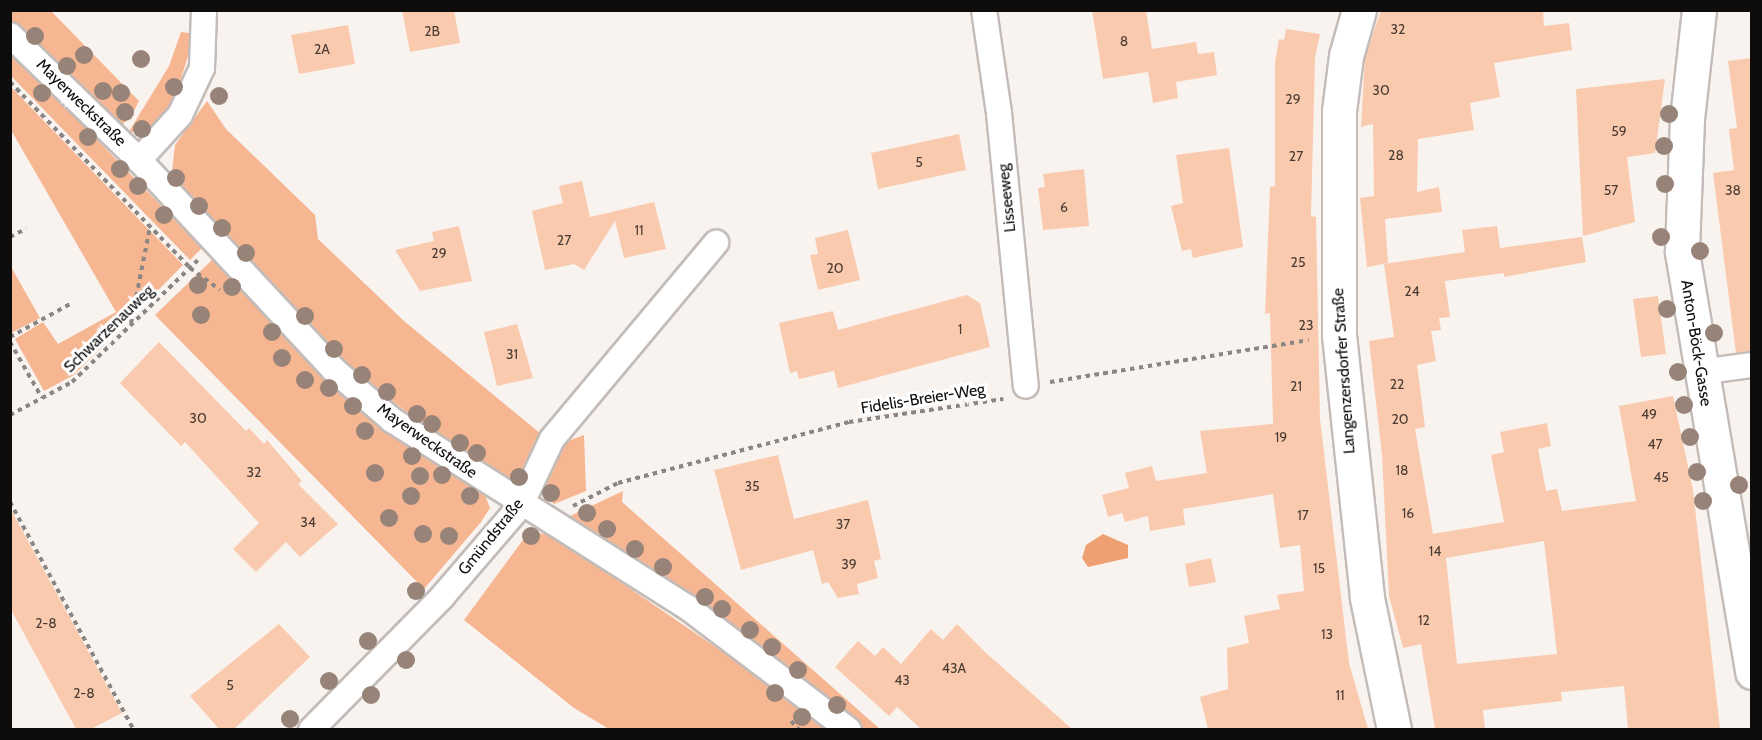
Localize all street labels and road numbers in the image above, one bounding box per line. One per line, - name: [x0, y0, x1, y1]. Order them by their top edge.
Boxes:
- street label: Mayerweckstraße: [32, 55, 130, 151]
- street label: Lisseeweg: [994, 163, 1020, 233]
- street label: Anton-Böck-Gasse: [1677, 278, 1715, 408]
- street label: Schwarzenauweg: [60, 281, 158, 377]
- street label: Langenzersdorfer Straße: [1329, 287, 1359, 455]
- street label: Fidelis-Breier-Weg: [860, 380, 986, 418]
- street label: Mayerweckstraße: [373, 399, 481, 483]
- street label: Gmündstraße: [454, 495, 528, 579]

